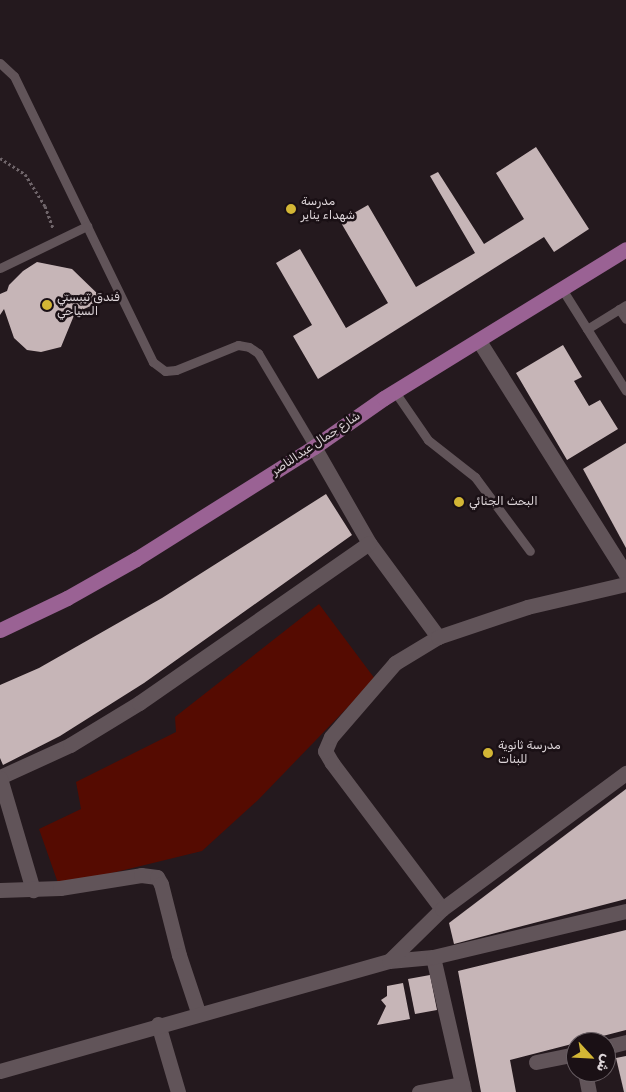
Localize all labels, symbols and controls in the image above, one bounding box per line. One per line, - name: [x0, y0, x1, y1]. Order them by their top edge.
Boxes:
- place label: مدرسة شهداء يناير: [301, 195, 355, 223]
- marker: مدرسة شهداء يناير: [285, 203, 297, 215]
- place label: فندق تيبستي السياحي: [57, 291, 120, 319]
- marker: فندق تيبستي السياحي: [41, 299, 53, 311]
- street label: شارع جمال عبدالناصر: [269, 409, 363, 479]
- place label: البحث الجنائي: [469, 495, 538, 509]
- marker: البحث الجنائي: [453, 496, 465, 508]
- place label: مدرسة ثانوية للبنات: [498, 739, 561, 767]
- marker: مدرسة ثانوية للبنات: [482, 747, 494, 759]
- north arrow: [566, 1032, 616, 1082]
- text: ش: [593, 1051, 616, 1075]

